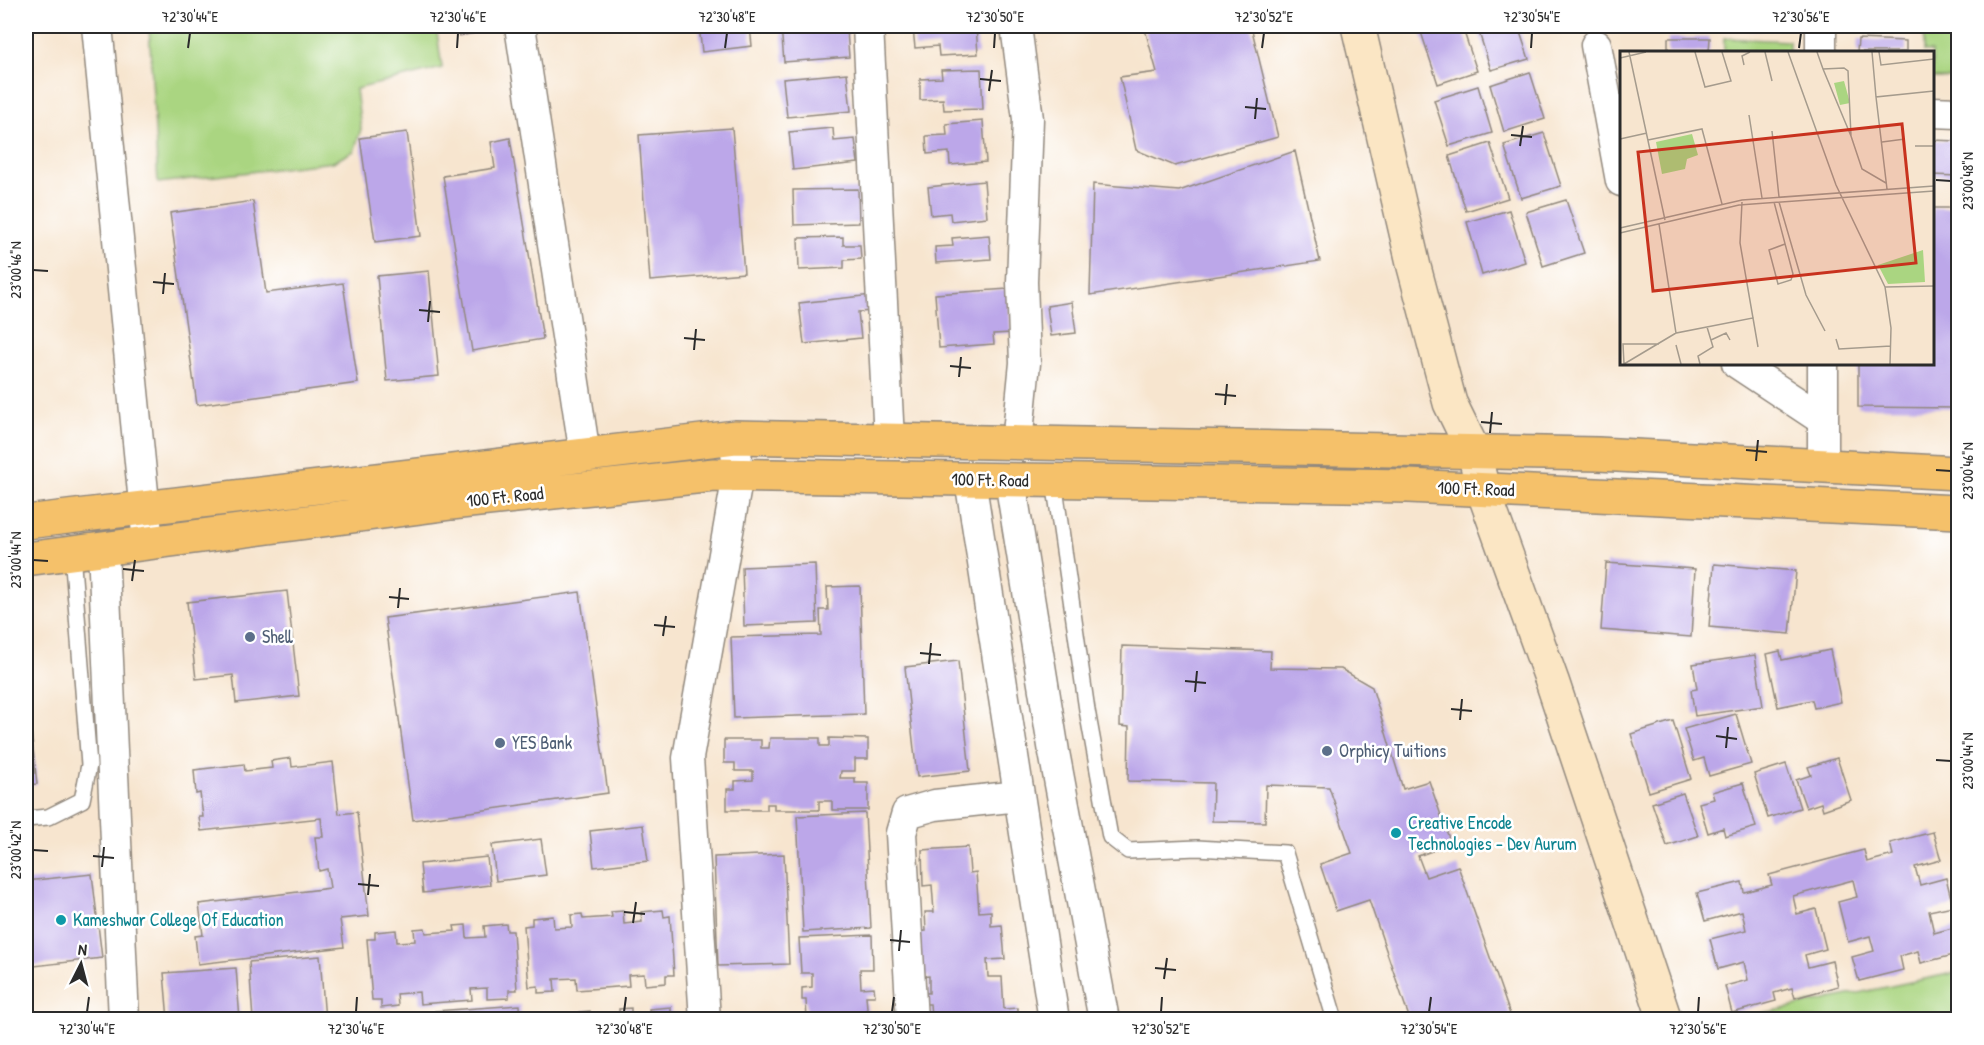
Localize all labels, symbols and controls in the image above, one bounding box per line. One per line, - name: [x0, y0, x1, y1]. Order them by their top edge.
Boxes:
- text: 72°30'44"E: [162, 6, 218, 27]
- text: 72°30'46"E: [430, 6, 487, 27]
- text: 72°30'48"E: [698, 6, 756, 27]
- text: 72°30'50"E: [966, 6, 1024, 27]
- text: 72°30'52"E: [1235, 6, 1294, 27]
- text: 72°30'54"E: [1504, 6, 1561, 27]
- text: 72°30'56"E: [1772, 6, 1830, 27]
- inset map: [1620, 51, 1933, 364]
- text: 23°00'48"N: [1957, 152, 1978, 210]
- text: 23°00'46"N: [5, 241, 26, 299]
- text: 23°00'46"N: [1957, 442, 1978, 500]
- street label: 100 Ft. Road: [951, 466, 1029, 493]
- street label: 100 Ft. Road: [1437, 475, 1515, 502]
- street label: 100 Ft. Road: [465, 480, 545, 513]
- text: 23°00'44"N: [5, 532, 26, 588]
- place label: Shell: [262, 624, 293, 649]
- marker: Shell: [243, 630, 257, 644]
- place label: YES Bank: [512, 730, 573, 755]
- text: 23°00'44"N: [1957, 733, 1978, 789]
- marker: YES Bank: [493, 736, 507, 750]
- place label: Orphicy Tuitions: [1339, 738, 1446, 763]
- marker: Orphicy Tuitions: [1320, 744, 1334, 758]
- place label: Creative Encode Technologies - Dev Aurum: [1408, 810, 1577, 856]
- text: 23°00'42"N: [5, 821, 26, 879]
- marker: Creative Encode Technologies - Dev Aurum: [1389, 826, 1403, 840]
- place label: Kameshwar College Of Education: [73, 907, 284, 932]
- marker: Kameshwar College Of Education: [54, 913, 68, 927]
- north arrow: [51, 934, 111, 994]
- text: N: [77, 938, 88, 961]
- text: 72°30'44"E: [59, 1018, 115, 1039]
- text: 72°30'46"E: [328, 1018, 385, 1039]
- text: 72°30'48"E: [595, 1018, 653, 1039]
- text: 72°30'50"E: [863, 1018, 921, 1039]
- text: 72°30'52"E: [1132, 1018, 1191, 1039]
- text: 72°30'54"E: [1401, 1018, 1458, 1039]
- text: 72°30'56"E: [1669, 1018, 1727, 1039]

